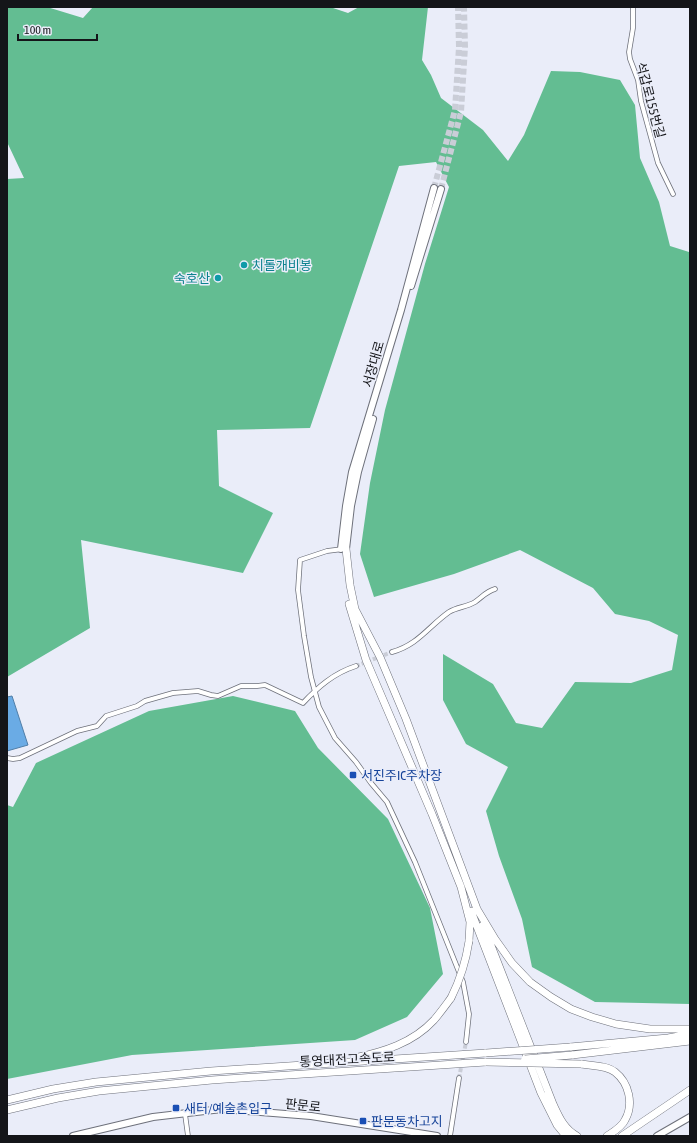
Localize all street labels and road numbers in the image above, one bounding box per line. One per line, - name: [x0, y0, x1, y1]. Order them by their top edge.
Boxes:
- street label: 석갑로155번길: [633, 60, 668, 140]
- street label: 서장대로: [360, 339, 387, 389]
- street label: 통영대전고속도로: [299, 1050, 395, 1069]
- street label: 판문로: [284, 1096, 322, 1115]

